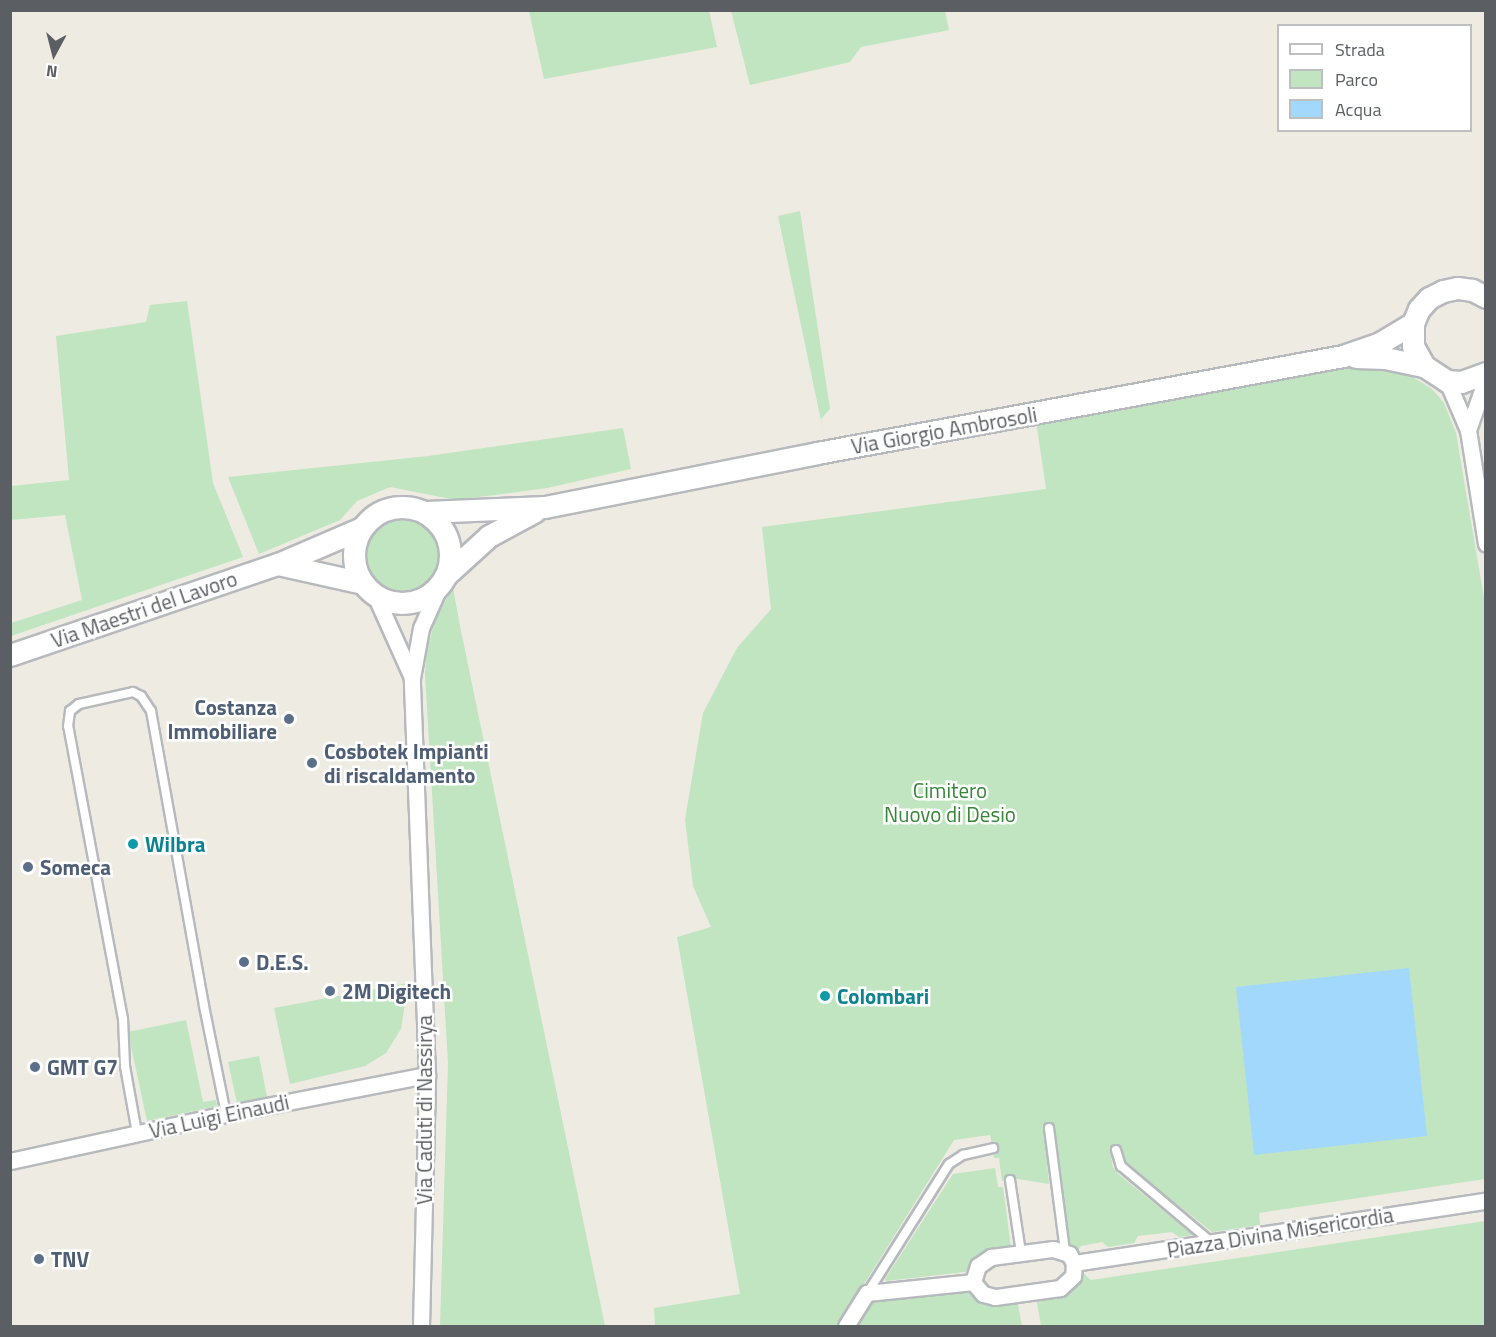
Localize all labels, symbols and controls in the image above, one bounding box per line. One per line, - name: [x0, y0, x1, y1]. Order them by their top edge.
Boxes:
- north arrow: [24, 24, 84, 84]
- legend: [1277, 24, 1472, 132]
- text: Strada: [1335, 36, 1385, 63]
- text: N: [45, 59, 59, 84]
- text: Parco: [1335, 66, 1378, 93]
- text: Acqua: [1335, 96, 1381, 123]
- street label: Via Giorgio Ambrosoli: [849, 401, 1039, 459]
- street label: Via Maestri del Lavoro: [48, 565, 240, 653]
- place label: Costanza Immobiliare: [167, 694, 277, 744]
- marker: Costanza Immobiliare: [282, 712, 296, 726]
- place label: Cosbotek Impianti di riscaldamento: [324, 738, 489, 788]
- marker: Cosbotek Impianti di riscaldamento: [305, 756, 319, 770]
- park label: Cimitero Nuovo di Desio: [884, 777, 1016, 827]
- place label: Wilbra: [145, 831, 206, 857]
- marker: Wilbra: [126, 837, 140, 851]
- place label: Someca: [40, 854, 111, 880]
- marker: Someca: [21, 860, 35, 874]
- place label: D.E.S.: [256, 949, 309, 975]
- marker: D.E.S.: [237, 955, 251, 969]
- place label: 2M Digitech: [342, 978, 451, 1004]
- place label: Colombari: [837, 983, 929, 1009]
- marker: 2M Digitech: [323, 984, 337, 998]
- marker: Colombari: [818, 989, 832, 1003]
- street label: Via Caduti di Nassirya: [411, 1015, 437, 1205]
- place label: GMT G7: [47, 1054, 118, 1080]
- marker: GMT G7: [28, 1060, 42, 1074]
- street label: Via Luigi Einaudi: [147, 1089, 291, 1143]
- street label: Piazza Divina Misericordia: [1165, 1202, 1395, 1262]
- place label: TNV: [51, 1246, 89, 1272]
- marker: TNV: [32, 1252, 46, 1266]

